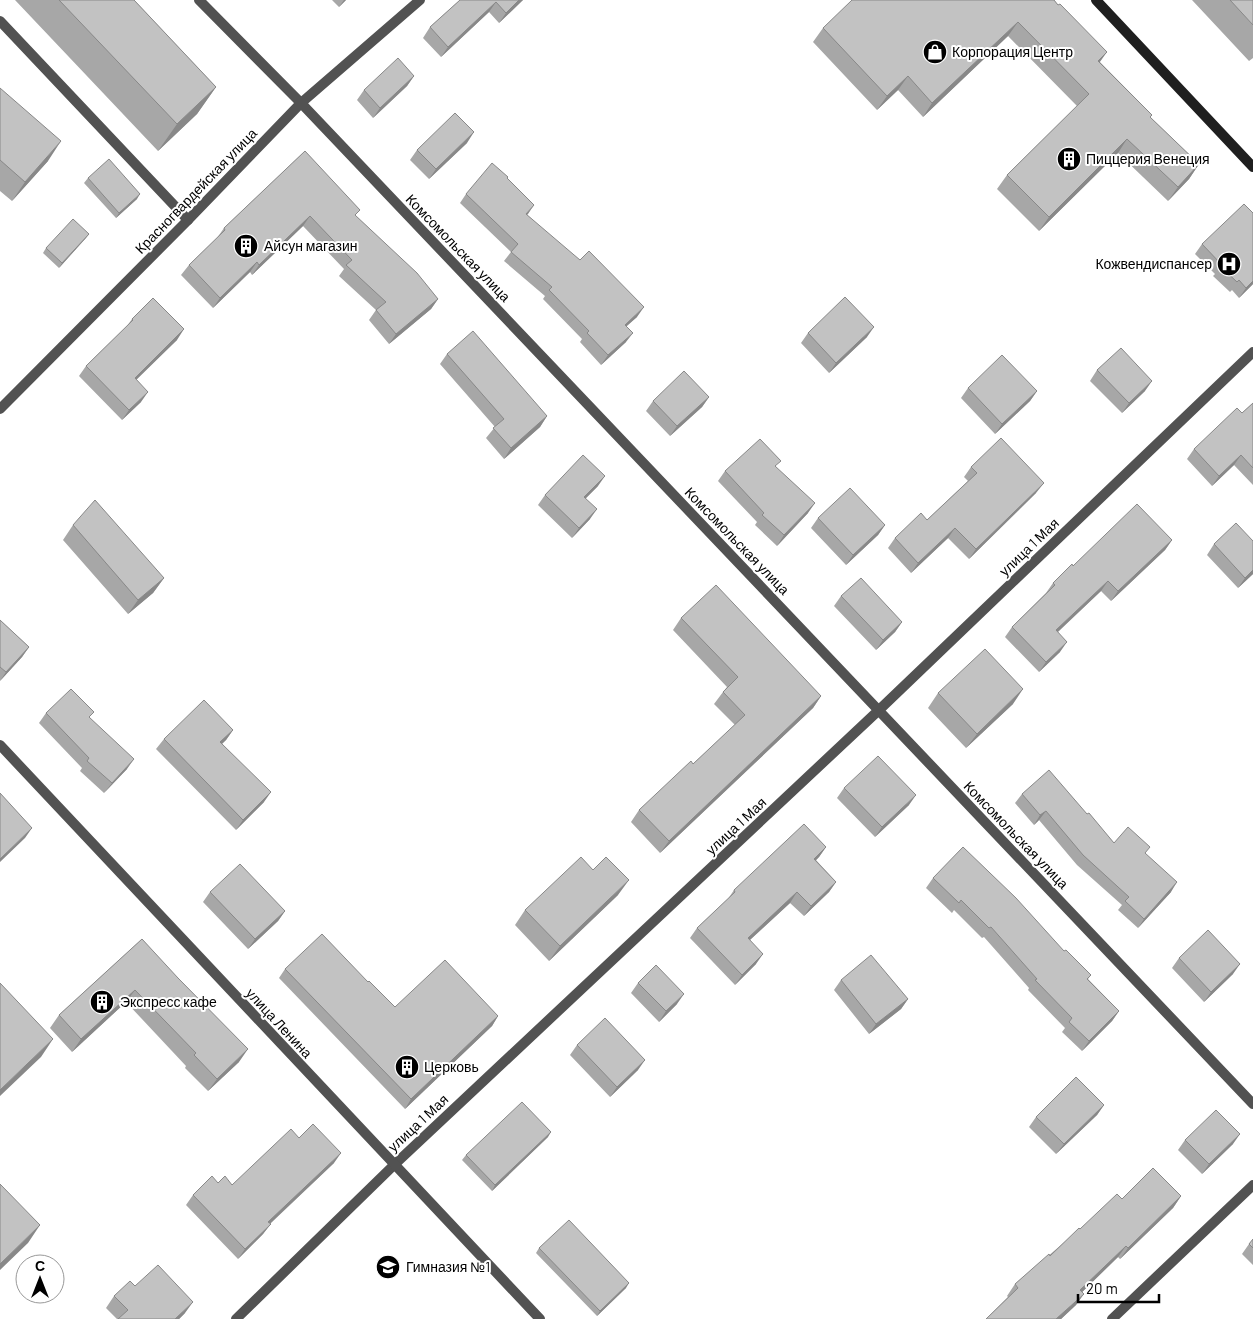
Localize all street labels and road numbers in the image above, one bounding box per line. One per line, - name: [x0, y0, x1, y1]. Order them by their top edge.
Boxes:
- street label: Красногвардейская улица: [131, 124, 260, 257]
- street label: Комсомольская улица: [403, 190, 514, 305]
- street label: Комсомольская улица: [682, 483, 793, 598]
- street label: улица 1 Мая: [995, 514, 1062, 579]
- street label: Комсомольская улица: [961, 777, 1072, 892]
- street label: улица 1 Мая: [702, 793, 769, 858]
- street label: улица Ленина: [243, 984, 316, 1061]
- street label: улица 1 Мая: [384, 1090, 451, 1155]

